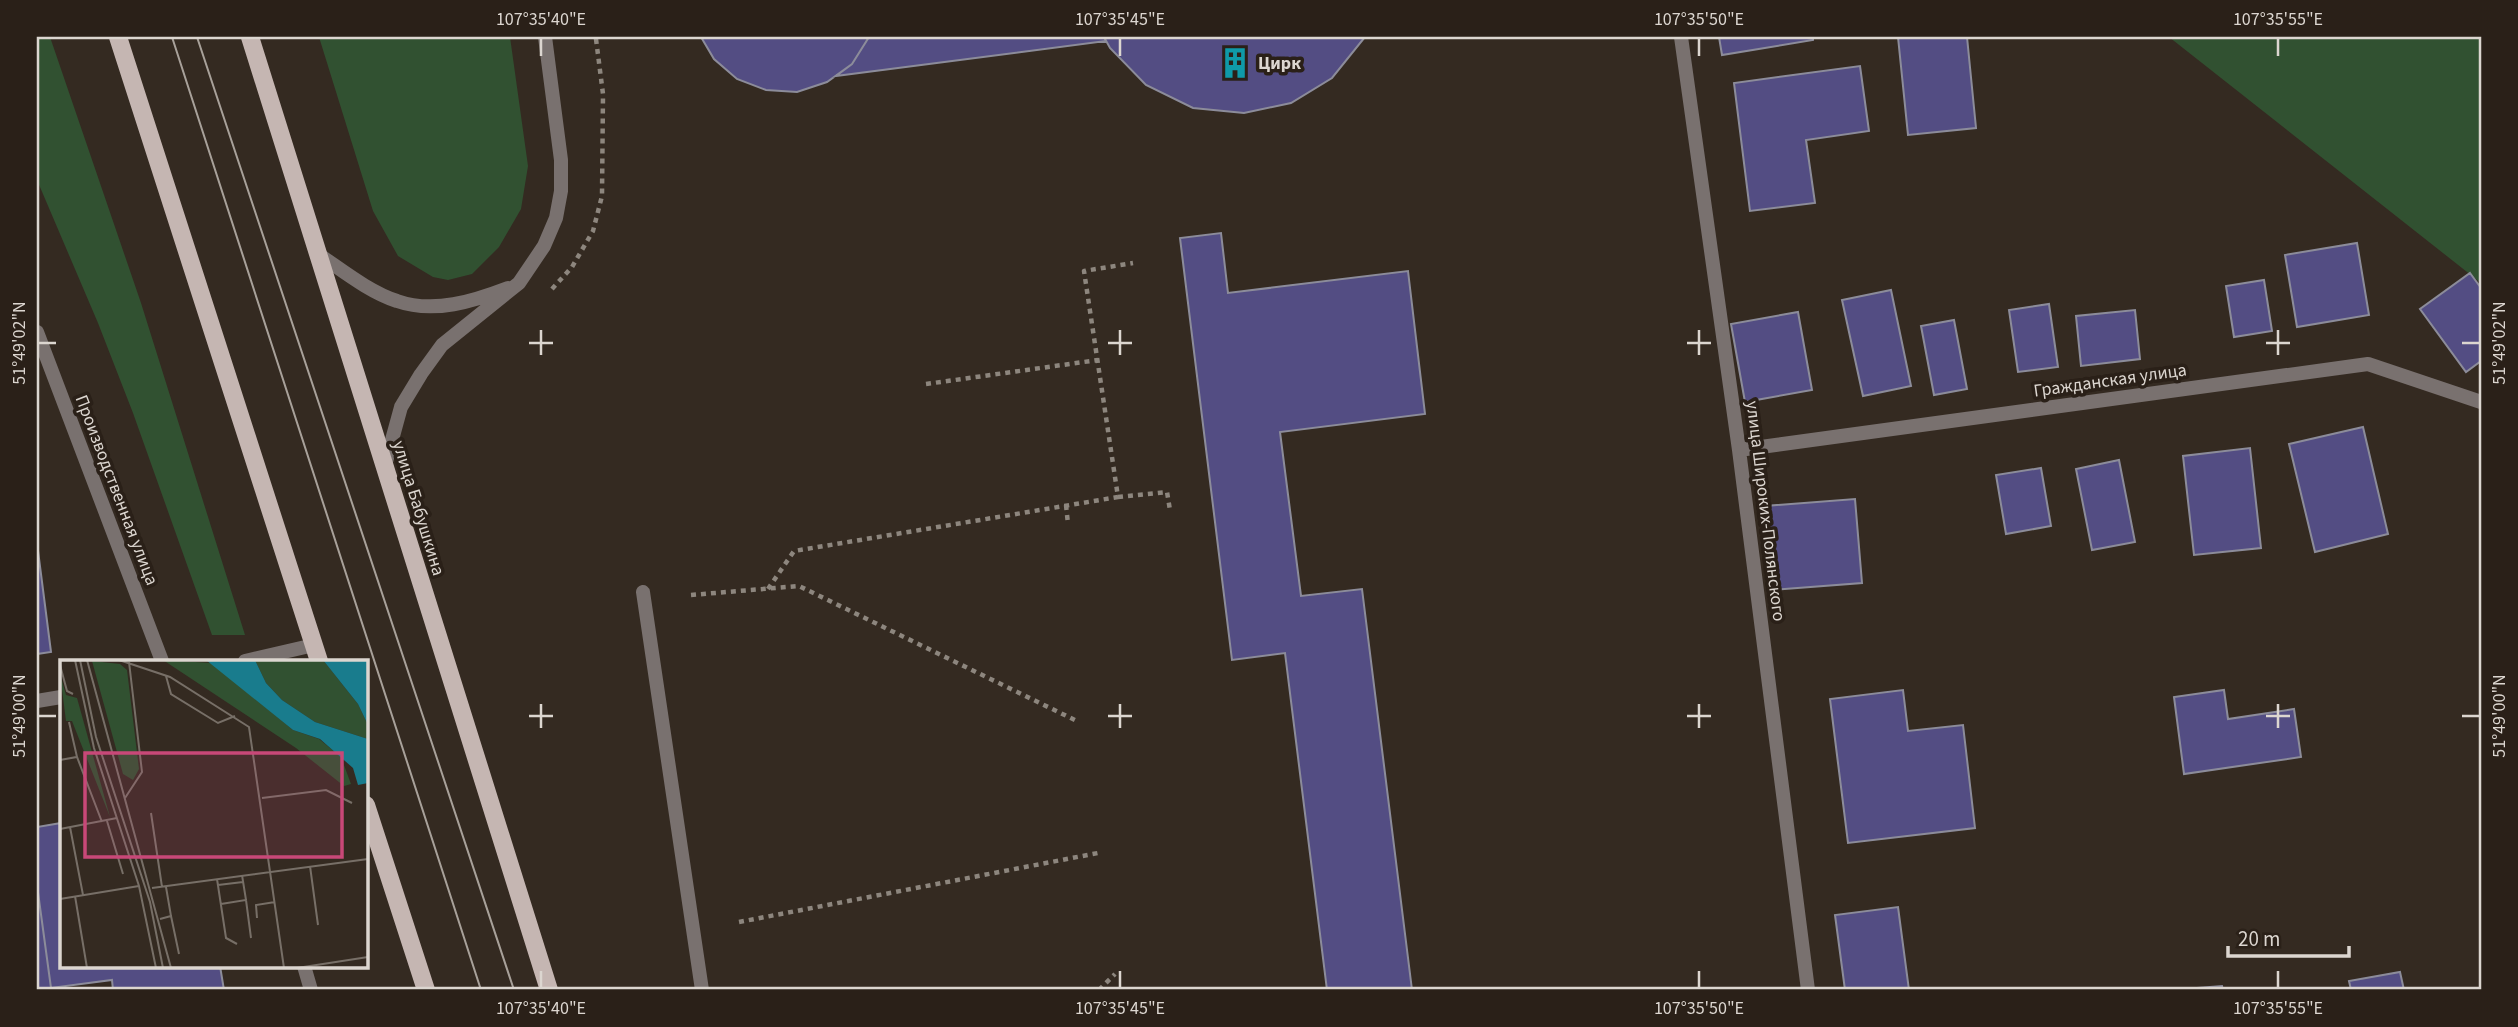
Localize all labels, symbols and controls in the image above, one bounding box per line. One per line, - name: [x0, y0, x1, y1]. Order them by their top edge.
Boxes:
- text: 107°35'40"E: [496, 7, 586, 32]
- text: 107°35'45"E: [1075, 7, 1165, 32]
- text: 107°35'50"E: [1654, 7, 1744, 32]
- text: 107°35'55"E: [2233, 7, 2323, 32]
- building icon: Цирк: [1218, 46, 1252, 80]
- place label: Цирк: [1258, 51, 1301, 76]
- text: 51°49'02"N: [7, 301, 32, 385]
- text: 51°49'02"N: [2487, 301, 2512, 385]
- street label: Гражданская улица: [2032, 357, 2188, 404]
- street label: Производственная улица: [69, 391, 164, 589]
- street label: улица Широких-Полянского: [1740, 399, 1791, 623]
- street label: улица Бабушкина: [386, 437, 451, 579]
- inset map: [60, 660, 368, 968]
- text: 51°49'00"N: [7, 674, 32, 758]
- text: 51°49'00"N: [2487, 674, 2512, 758]
- scale bar: [2228, 915, 2348, 959]
- text: 20 m: [2238, 924, 2280, 954]
- text: 107°35'40"E: [496, 996, 586, 1021]
- text: 107°35'45"E: [1075, 996, 1165, 1021]
- text: 107°35'50"E: [1654, 996, 1744, 1021]
- text: 107°35'55"E: [2233, 996, 2323, 1021]

